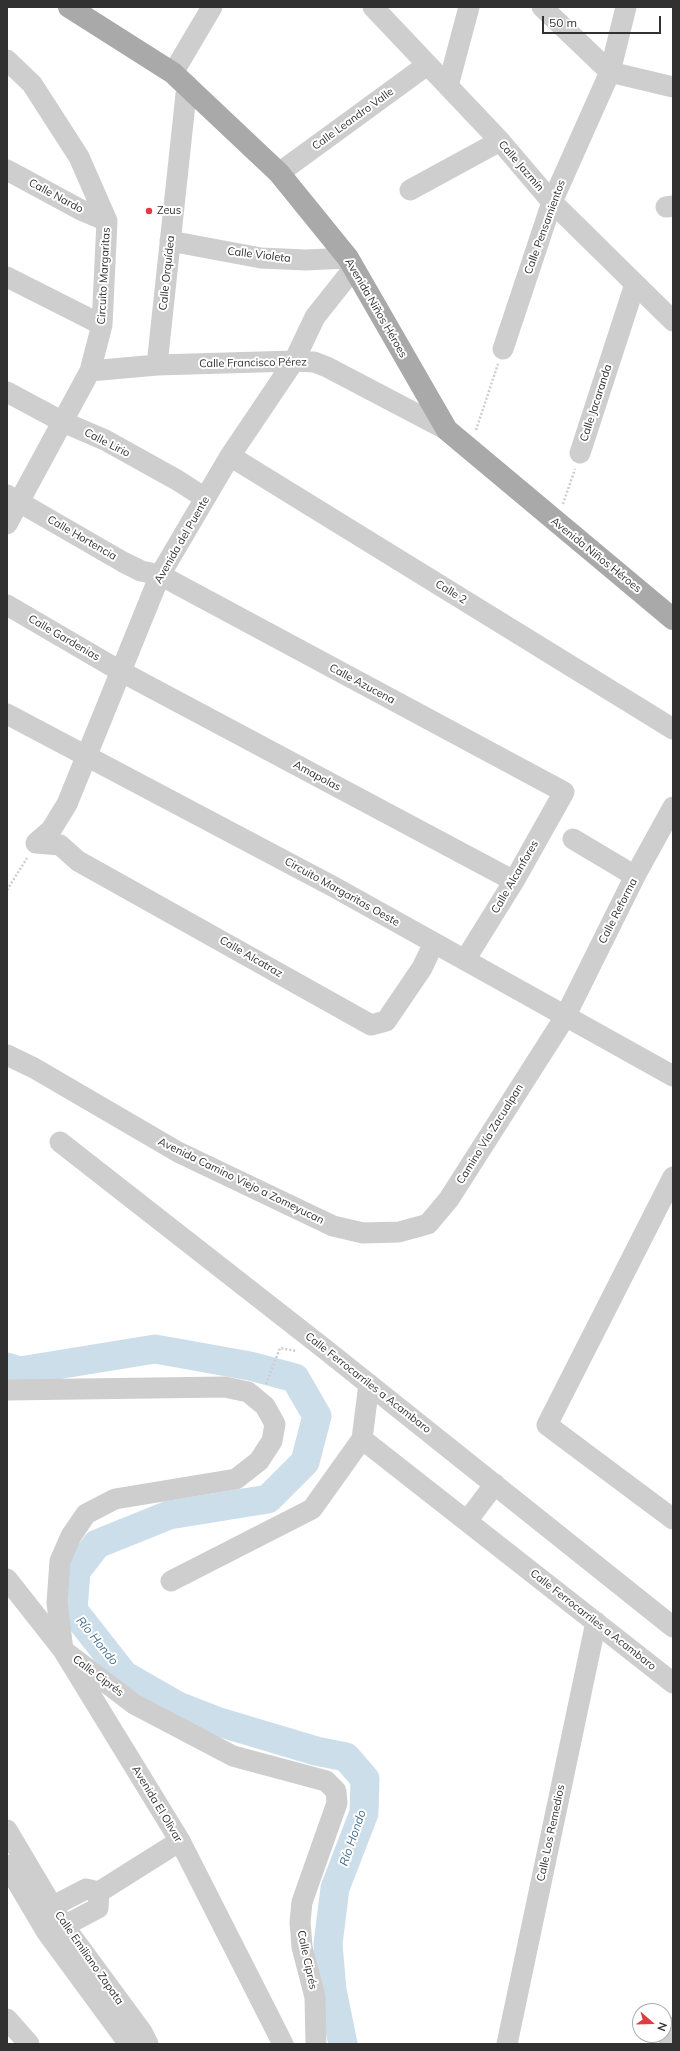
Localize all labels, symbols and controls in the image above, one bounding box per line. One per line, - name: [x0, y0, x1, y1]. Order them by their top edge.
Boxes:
- scale bar: [544, 8, 663, 34]
- text: 50 m: [549, 15, 577, 30]
- street label: Calle Leandro Valle: [310, 85, 396, 153]
- street label: Calle Jazmín: [495, 138, 547, 194]
- street label: Calle Nardo: [27, 176, 85, 216]
- street label: Calle Pensamientos: [522, 178, 568, 276]
- place label: Zeus: [157, 204, 181, 218]
- marker: Zeus: [144, 206, 154, 216]
- street label: Circuito Margaritas: [95, 227, 113, 325]
- street label: Calle Orquídea: [157, 235, 177, 311]
- street label: Calle Violeta: [227, 245, 291, 265]
- street label: Avenida Niños Héroes: [342, 256, 410, 360]
- street label: Calle Francisco Pérez: [199, 355, 307, 371]
- street label: Calle Jacaranda: [577, 363, 615, 443]
- street label: Calle Lirio: [82, 426, 132, 460]
- street label: Avenida del Puente: [152, 494, 212, 586]
- street label: Calle Hortencia: [45, 513, 119, 563]
- street label: Avenida Niños Héroes: [548, 514, 644, 596]
- street label: Calle 2: [433, 577, 469, 607]
- street label: Calle Gardenias: [26, 612, 102, 664]
- street label: Calle Azucena: [327, 661, 397, 707]
- street label: Amapolas: [291, 758, 343, 794]
- street label: Calle Alcanfores: [489, 838, 541, 916]
- street label: Circuito Margaritas Oeste: [282, 855, 402, 929]
- street label: Calle Reforma: [596, 876, 640, 946]
- street label: Calle Alcatraz: [217, 934, 285, 980]
- street label: Camino Vía Zacualpan: [454, 1082, 526, 1186]
- street label: Avenida Camino Viejo a Zomeyucan: [156, 1135, 326, 1227]
- street label: Calle Ferrocarriles a Acambaro: [302, 1330, 434, 1436]
- street label: Calle Ferrocarriles a Acambaro: [527, 1567, 659, 1673]
- water label: Río Hondo: [73, 1614, 121, 1668]
- street label: Calle Ciprés: [70, 1653, 126, 1699]
- street label: Avenida El Olivar: [129, 1763, 185, 1845]
- street label: Calle Los Remedios: [534, 1783, 568, 1883]
- water label: Río Hondo: [337, 1808, 369, 1868]
- street label: Calle Emiliano Zapata: [52, 1909, 126, 2007]
- street label: Calle Ciprés: [294, 1929, 320, 1991]
- north arrow: [632, 2003, 672, 2043]
- text: N: [654, 2020, 670, 2033]

